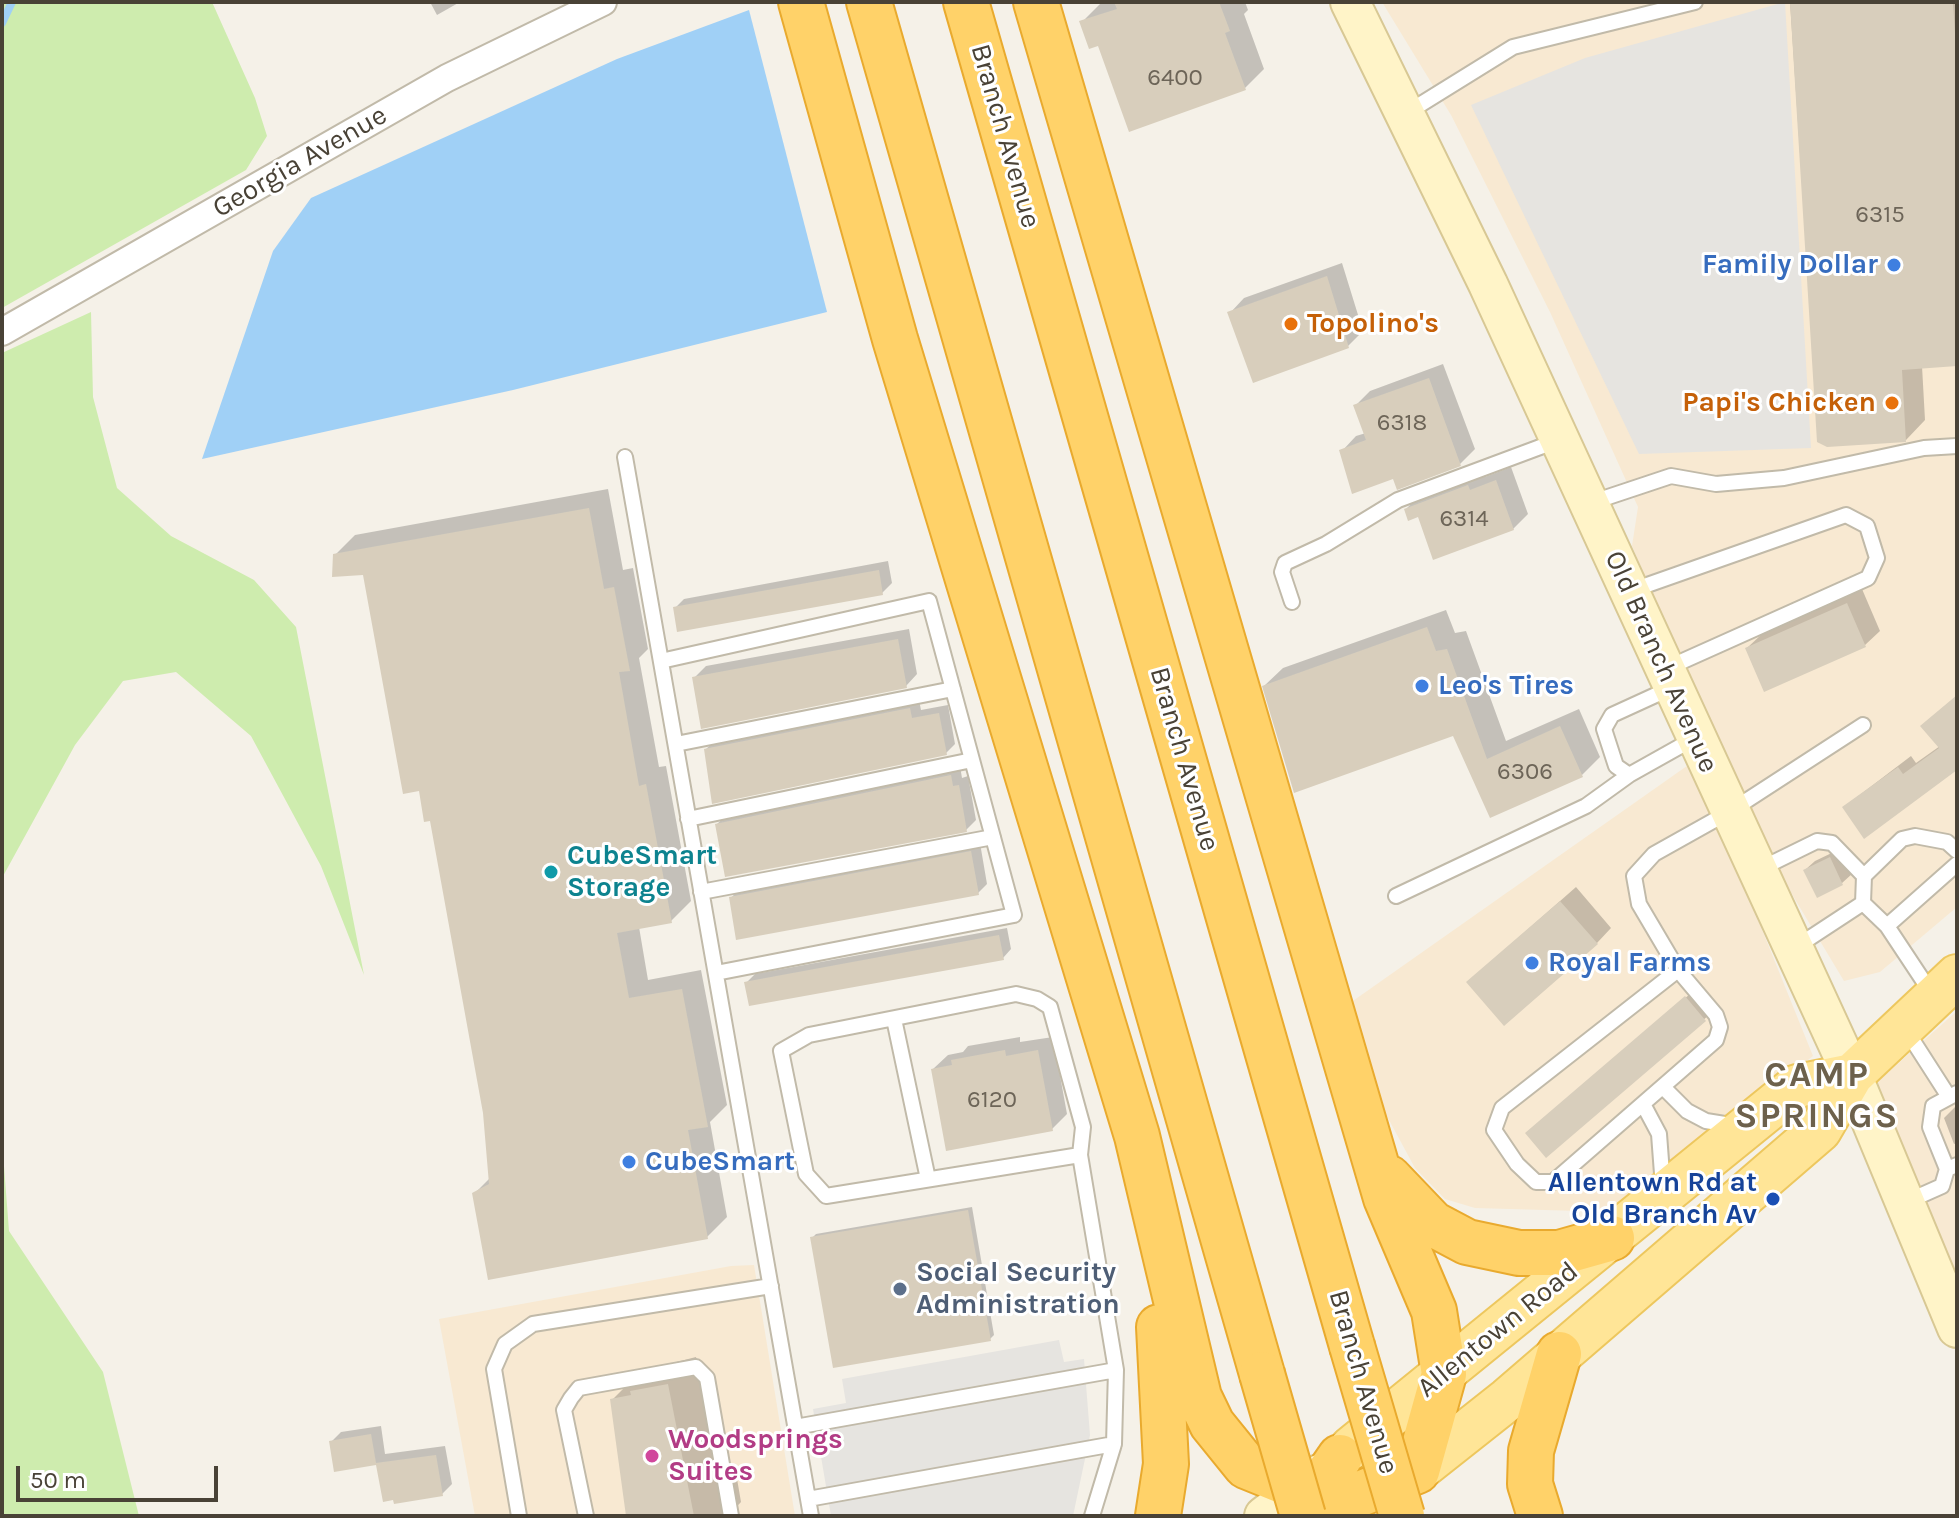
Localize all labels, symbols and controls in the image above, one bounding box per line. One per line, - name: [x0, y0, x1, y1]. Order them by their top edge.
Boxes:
- street label: Branch Avenue: [963, 40, 1047, 232]
- house number: 6400: [1147, 64, 1203, 92]
- street label: Georgia Avenue: [207, 99, 393, 225]
- house number: 6315: [1855, 201, 1905, 229]
- place label: Family Dollar: [1702, 248, 1878, 282]
- marker: Family Dollar: [1885, 256, 1903, 274]
- place label: Topolino's: [1307, 307, 1439, 341]
- marker: Topolino's: [1282, 315, 1300, 333]
- place label: Papi's Chicken: [1682, 386, 1876, 420]
- marker: Papi's Chicken: [1883, 394, 1901, 412]
- house number: 6318: [1377, 409, 1427, 437]
- house number: 6314: [1439, 505, 1489, 533]
- street label: Old Branch Avenue: [1597, 546, 1725, 778]
- street label: Branch Avenue: [1142, 663, 1226, 855]
- place label: Leo's Tires: [1438, 669, 1574, 703]
- marker: Leo's Tires: [1413, 677, 1431, 695]
- house number: 6306: [1497, 758, 1553, 786]
- place label: CubeSmart Storage: [567, 839, 717, 905]
- marker: CubeSmart Storage: [542, 863, 560, 881]
- place label: Royal Farms: [1548, 946, 1711, 980]
- marker: Royal Farms: [1523, 954, 1541, 972]
- district label: CAMP SPRINGS: [1734, 1054, 1900, 1139]
- house number: 6120: [967, 1086, 1017, 1114]
- place label: CubeSmart: [645, 1145, 795, 1179]
- marker: CubeSmart: [620, 1153, 638, 1171]
- place label: Allentown Rd at Old Branch Av: [1548, 1166, 1757, 1232]
- marker: Allentown Rd at Old Branch Av: [1764, 1190, 1782, 1208]
- street label: Allentown Road: [1411, 1255, 1585, 1405]
- place label: Social Security Administration: [916, 1256, 1120, 1322]
- marker: Social Security Administration: [891, 1280, 909, 1298]
- street label: Branch Avenue: [1321, 1286, 1405, 1478]
- place label: Woodsprings Suites: [668, 1423, 843, 1489]
- marker: Woodsprings Suites: [643, 1447, 661, 1465]
- scale bar: [20, 1450, 222, 1500]
- text: 50 m: [30, 1466, 86, 1494]

